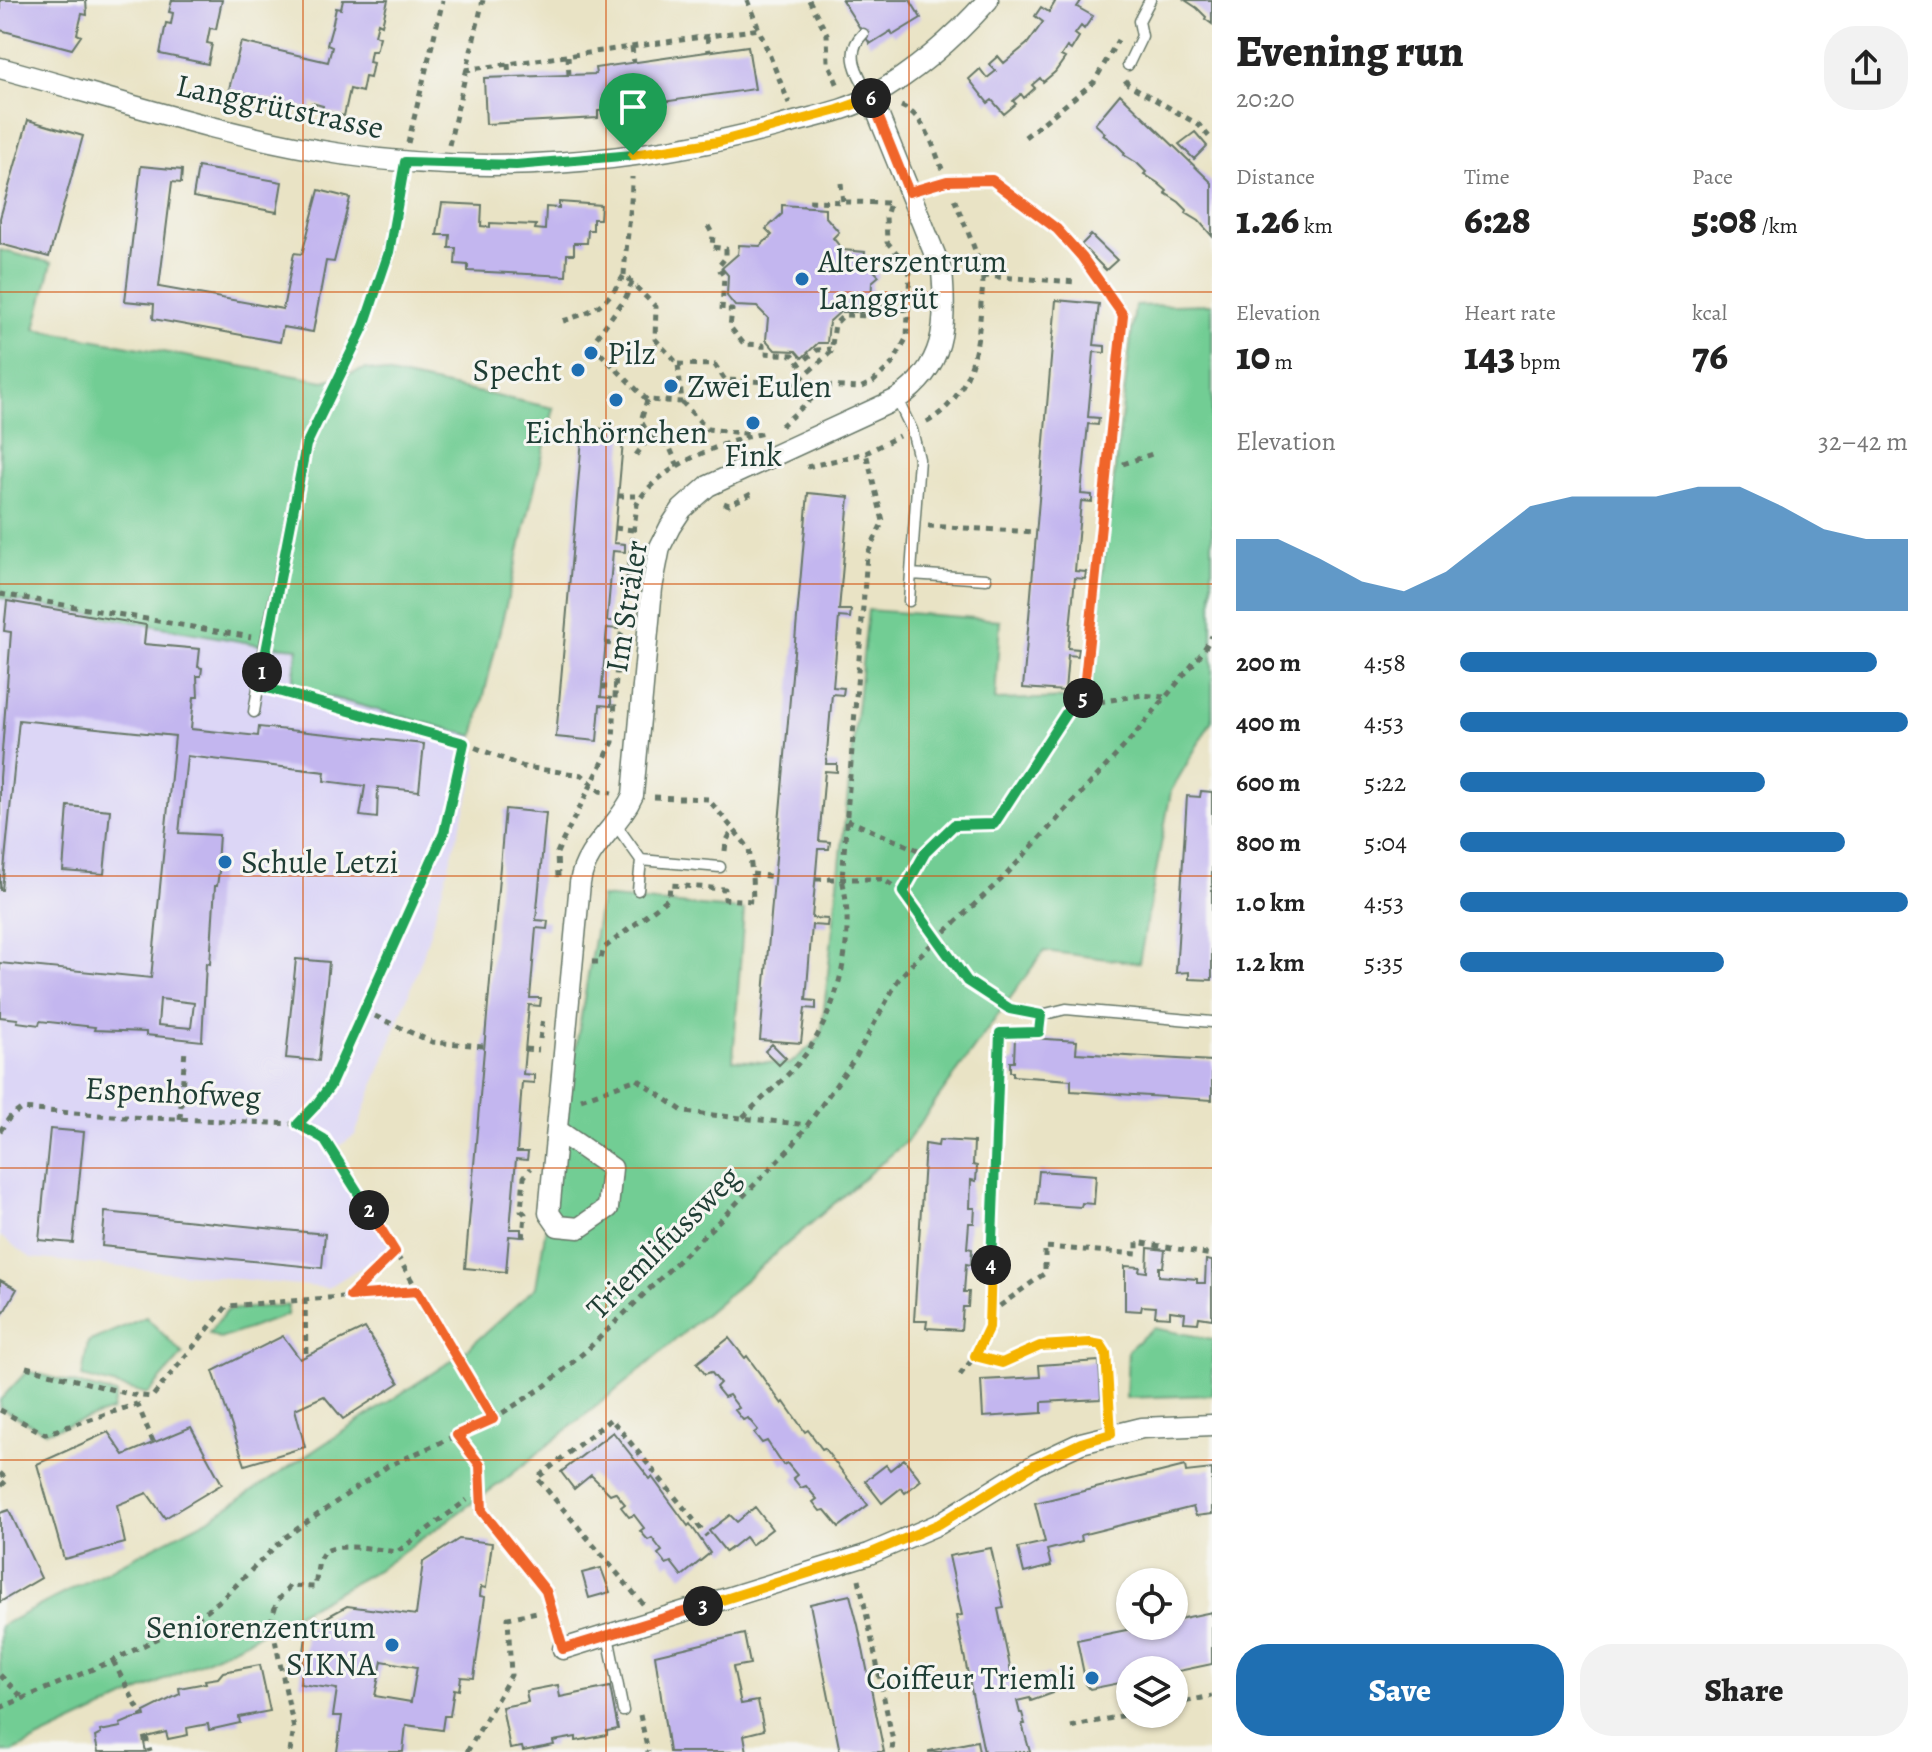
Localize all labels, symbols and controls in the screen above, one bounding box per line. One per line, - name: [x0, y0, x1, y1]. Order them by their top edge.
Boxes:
- text: Evening run: [1236, 21, 1464, 81]
- button: share: [1824, 26, 1908, 110]
- street label: Langgrütstrasse: [172, 63, 388, 149]
- pin: [599, 73, 667, 155]
- pin: 6: [851, 78, 891, 118]
- text: 20:20: [1236, 81, 1295, 116]
- text: 6: [866, 83, 876, 113]
- icon: arrive: [611, 85, 655, 129]
- text: Distance: [1236, 162, 1315, 192]
- text: Time: [1464, 162, 1510, 192]
- text: Pace: [1692, 162, 1733, 192]
- text: 1.26: [1236, 192, 1299, 247]
- text: 6:28: [1464, 192, 1531, 247]
- text: 5:08: [1692, 192, 1757, 247]
- text: km: [1299, 211, 1333, 241]
- text: /km: [1757, 211, 1798, 241]
- place label: Alterszentrum Langgrüt: [817, 239, 1007, 320]
- marker: Alterszentrum Langgrüt: [793, 270, 811, 288]
- text: Elevation: [1236, 298, 1320, 328]
- text: Heart rate: [1464, 298, 1556, 328]
- text: kcal: [1692, 298, 1727, 328]
- text: 10: [1236, 328, 1270, 383]
- text: 143: [1464, 328, 1515, 383]
- text: 76: [1692, 328, 1728, 383]
- place label: Pilz: [607, 331, 656, 375]
- marker: Pilz: [582, 344, 600, 362]
- text: m: [1270, 347, 1293, 377]
- text: bpm: [1515, 347, 1561, 377]
- place label: Specht: [473, 348, 562, 392]
- marker: Specht: [569, 361, 587, 379]
- place label: Zwei Eulen: [687, 364, 832, 408]
- marker: Zwei Eulen: [662, 377, 680, 395]
- marker: Eichhörnchen: [607, 391, 625, 409]
- place label: Eichhörnchen: [525, 410, 707, 454]
- marker: Fink: [744, 414, 762, 432]
- text: Elevation: [1236, 424, 1336, 459]
- text: 32–42 m: [1818, 424, 1908, 459]
- place label: Fink: [724, 433, 782, 477]
- street label: Im Sträler: [594, 537, 658, 675]
- text: 200 m: [1236, 645, 1301, 680]
- text: 4:58: [1364, 645, 1406, 680]
- pin: 1: [242, 652, 282, 692]
- text: 1: [258, 657, 266, 687]
- pin: 5: [1063, 678, 1103, 718]
- text: 5: [1078, 683, 1088, 713]
- text: 400 m: [1236, 705, 1301, 740]
- text: 4:53: [1364, 705, 1404, 740]
- text: 600 m: [1236, 765, 1301, 800]
- text: 5:22: [1364, 765, 1406, 800]
- text: 800 m: [1236, 825, 1301, 860]
- text: 5:04: [1364, 825, 1407, 860]
- place label: Schule Letzi: [241, 840, 399, 884]
- marker: Schule Letzi: [216, 853, 234, 871]
- text: 1.0 km: [1236, 885, 1305, 920]
- text: 4:53: [1364, 885, 1404, 920]
- text: 1.2 km: [1236, 945, 1305, 980]
- text: 5:35: [1364, 945, 1403, 980]
- street label: Espenhofweg: [84, 1065, 262, 1119]
- street label: Triemlifussweg: [576, 1155, 750, 1329]
- pin: 2: [349, 1190, 389, 1230]
- text: 2: [364, 1195, 374, 1225]
- pin: 4: [971, 1245, 1011, 1285]
- text: 4: [986, 1250, 996, 1280]
- map controls: [1116, 1568, 1188, 1728]
- button: locate: [1116, 1568, 1188, 1640]
- pin: 3: [683, 1586, 723, 1626]
- text: 3: [698, 1591, 708, 1621]
- place label: Seniorenzentrum SIKNA: [146, 1605, 377, 1686]
- marker: Seniorenzentrum SIKNA: [383, 1636, 401, 1654]
- button: Save: [1236, 1644, 1564, 1736]
- button: Share: [1580, 1644, 1908, 1736]
- place label: Coiffeur Triemli: [866, 1656, 1076, 1700]
- button: layers: [1116, 1656, 1188, 1728]
- marker: Coiffeur Triemli: [1083, 1669, 1101, 1687]

